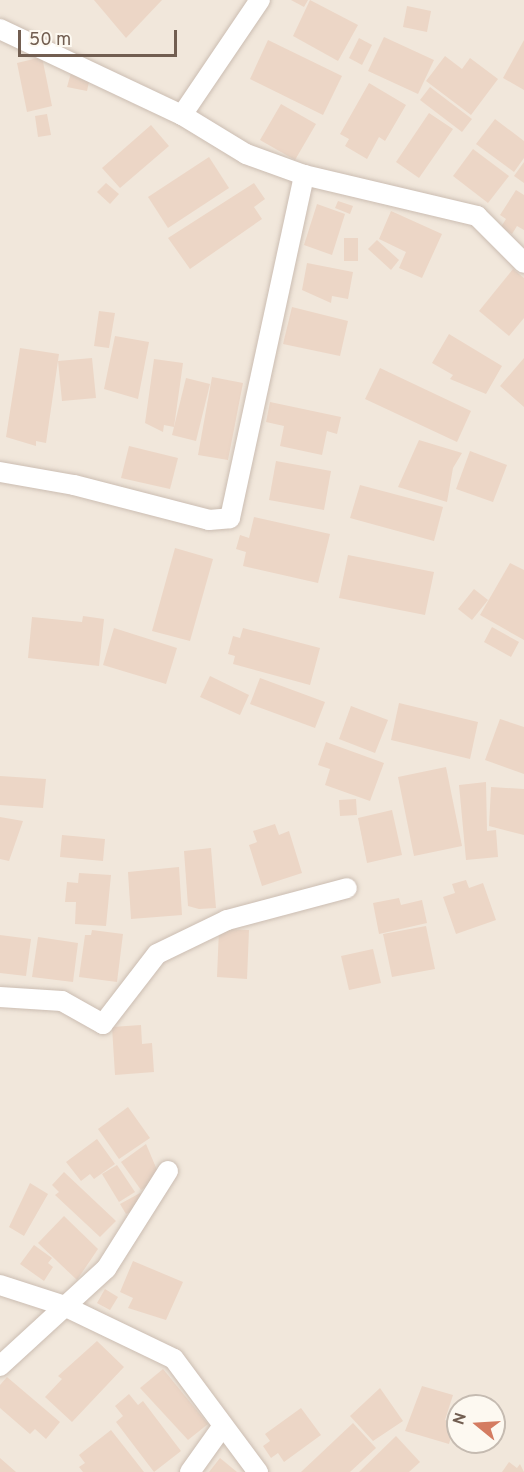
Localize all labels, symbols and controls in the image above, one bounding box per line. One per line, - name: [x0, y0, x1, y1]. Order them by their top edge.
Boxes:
- scale bar: [21, 18, 180, 56]
- text: 50 m: [29, 29, 71, 52]
- north arrow: [446, 1394, 506, 1454]
- text: N: [449, 1410, 472, 1428]

